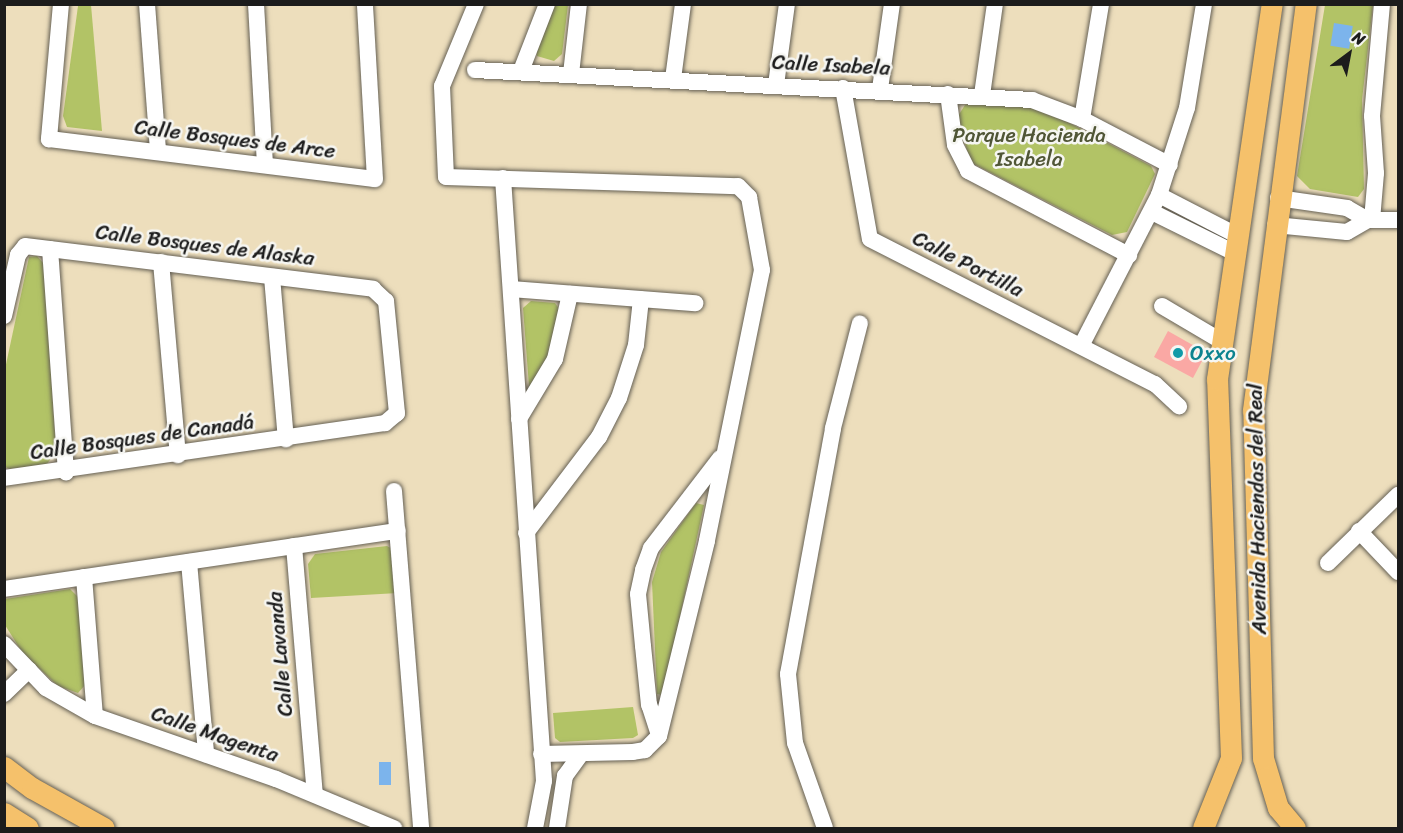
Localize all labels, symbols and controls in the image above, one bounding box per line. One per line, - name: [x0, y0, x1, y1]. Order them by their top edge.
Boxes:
- text: N: [1346, 23, 1371, 54]
- north arrow: [1319, 24, 1379, 84]
- street label: Calle Isabela: [771, 49, 891, 81]
- street label: Calle Bosques de Arce: [133, 114, 337, 164]
- park label: Parque Hacienda Isabela: [952, 122, 1106, 172]
- street label: Calle Bosques de Alaska: [94, 219, 316, 271]
- street label: Calle Portilla: [908, 225, 1028, 303]
- place label: Oxxo: [1190, 340, 1236, 366]
- marker: Oxxo: [1171, 346, 1185, 360]
- street label: Avenida Haciendas del Real: [1242, 383, 1272, 635]
- street label: Calle Bosques de Canadá: [29, 409, 255, 465]
- street label: Calle Lavanda: [262, 590, 298, 718]
- street label: Calle Magenta: [149, 701, 281, 767]

